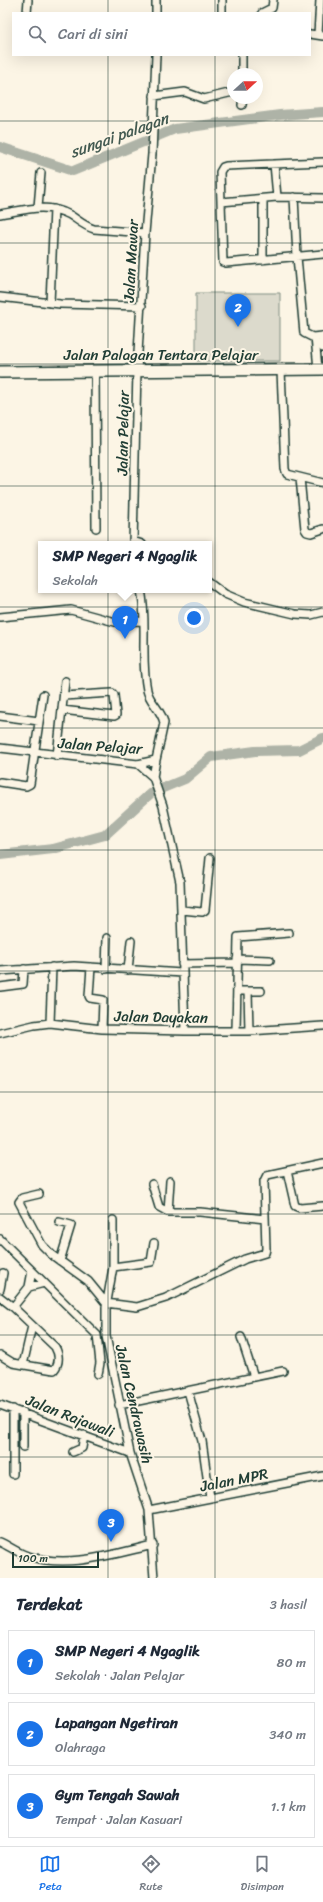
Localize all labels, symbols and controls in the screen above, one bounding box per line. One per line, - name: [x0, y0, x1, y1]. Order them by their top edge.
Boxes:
- search box: [12, 12, 311, 56]
- text: Cari di sini: [58, 21, 128, 47]
- icon: search: [26, 23, 48, 45]
- north arrow: [227, 68, 263, 104]
- water label: sungai palagan: [66, 103, 175, 166]
- street label: Jalan Mawar: [116, 218, 146, 304]
- pin: 2: [225, 294, 251, 327]
- street label: Jalan Palagan Tentara Pelajar: [63, 342, 259, 368]
- street label: Jalan Pelajar: [109, 390, 137, 477]
- popup: [38, 541, 212, 593]
- text: SMP Negeri 4 Ngaglik: [52, 543, 198, 569]
- text: Sekolah: [52, 569, 98, 592]
- pin: 1: [112, 606, 138, 639]
- your location: [184, 608, 204, 628]
- street label: Jalan Pelajar: [56, 730, 144, 762]
- street label: Jalan Dayakan: [113, 1003, 208, 1031]
- street label: Jalan Cendrawasih: [107, 1341, 160, 1466]
- street label: Jalan Rajawali: [21, 1387, 119, 1445]
- street label: Jalan MPR: [197, 1461, 270, 1500]
- pin: 3: [98, 1509, 124, 1542]
- text: 100 m: [18, 1549, 48, 1568]
- scale bar: [12, 1550, 99, 1569]
- text: Terdekat: [16, 1589, 82, 1619]
- text: 3 hasil: [270, 1593, 307, 1616]
- text: SMP Negeri 4 Ngaglik: [55, 1638, 200, 1664]
- text: 1: [27, 1651, 33, 1674]
- text: 80 m: [277, 1651, 306, 1674]
- text: Sekolah · Jalan Pelajar: [55, 1664, 184, 1687]
- text: Lapangan Ngetiran: [55, 1710, 178, 1736]
- text: 2: [26, 1723, 34, 1746]
- text: 340 m: [269, 1723, 306, 1746]
- text: Olahraga: [55, 1736, 105, 1759]
- text: Gym Tengah Sawah: [55, 1782, 180, 1808]
- text: 3: [26, 1795, 34, 1818]
- text: 1.1 km: [271, 1795, 306, 1818]
- text: Tempat · Jalan Kasuari: [55, 1808, 182, 1831]
- tab: Peta: [39, 1853, 62, 1896]
- tab: Rute: [140, 1853, 163, 1896]
- tab: Disimpan: [241, 1853, 284, 1896]

